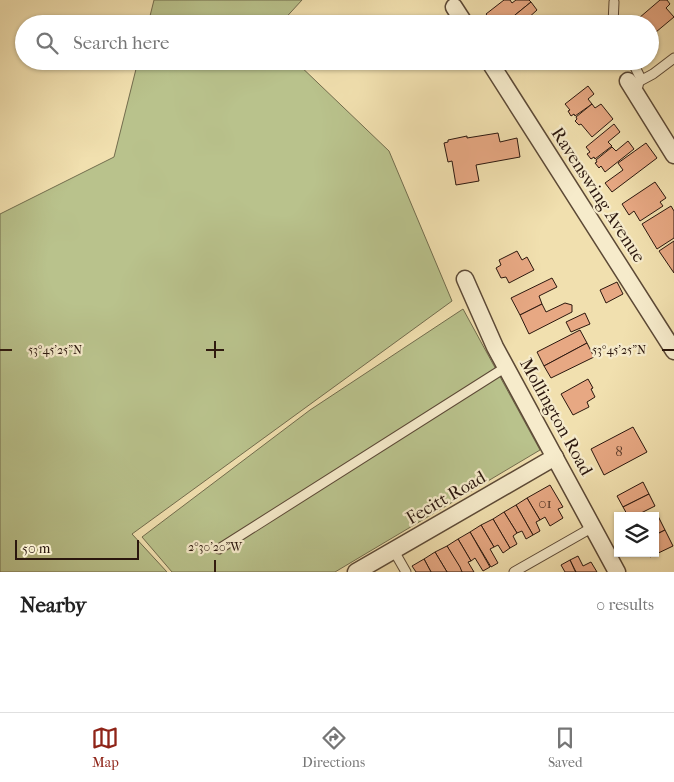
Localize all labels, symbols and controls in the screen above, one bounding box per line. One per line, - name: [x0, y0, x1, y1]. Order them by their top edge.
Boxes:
- search box: [15, 15, 659, 70]
- icon: search: [33, 29, 61, 57]
- text: Search here: [73, 32, 169, 54]
- street label: Ravenswing Avenue: [547, 124, 650, 267]
- text: 53°45'25"N: [28, 343, 82, 357]
- text: 53°45'25"N: [592, 343, 646, 357]
- street label: Mollington Road: [515, 355, 597, 479]
- house number: 8: [615, 442, 623, 460]
- street label: Fecitt Road: [402, 467, 490, 529]
- house number: 01: [538, 494, 552, 512]
- map controls: [614, 512, 659, 557]
- button: layers: [614, 512, 659, 557]
- scale bar: [15, 537, 139, 560]
- text: 50 m: [22, 540, 50, 557]
- text: 2°30'20"W: [188, 540, 243, 554]
- text: Nearby: [20, 593, 86, 617]
- text: 0 results: [596, 595, 654, 614]
- tab: Map: [91, 724, 119, 771]
- tab: Directions: [302, 724, 365, 771]
- tab: Saved: [548, 724, 583, 771]

